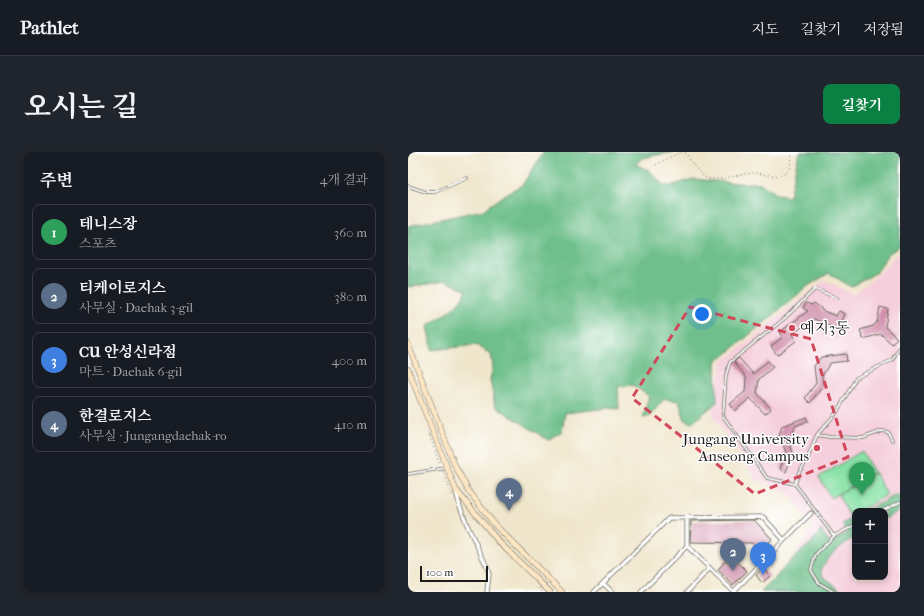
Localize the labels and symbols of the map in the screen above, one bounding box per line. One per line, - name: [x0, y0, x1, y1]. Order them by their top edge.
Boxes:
- your location: [692, 304, 712, 324]
- place label: 예지3동: [800, 319, 850, 337]
- marker: 예지3동: [787, 323, 797, 333]
- place label: Jungang University Anseong Campus: [682, 430, 810, 465]
- marker: Jungang University Anseong Campus: [812, 443, 822, 453]
- pin: 1: [849, 462, 875, 495]
- pin: 4: [496, 478, 522, 511]
- pin: 2: [720, 538, 746, 571]
- pin: 3: [750, 542, 776, 575]
- scale bar: [420, 564, 488, 583]

